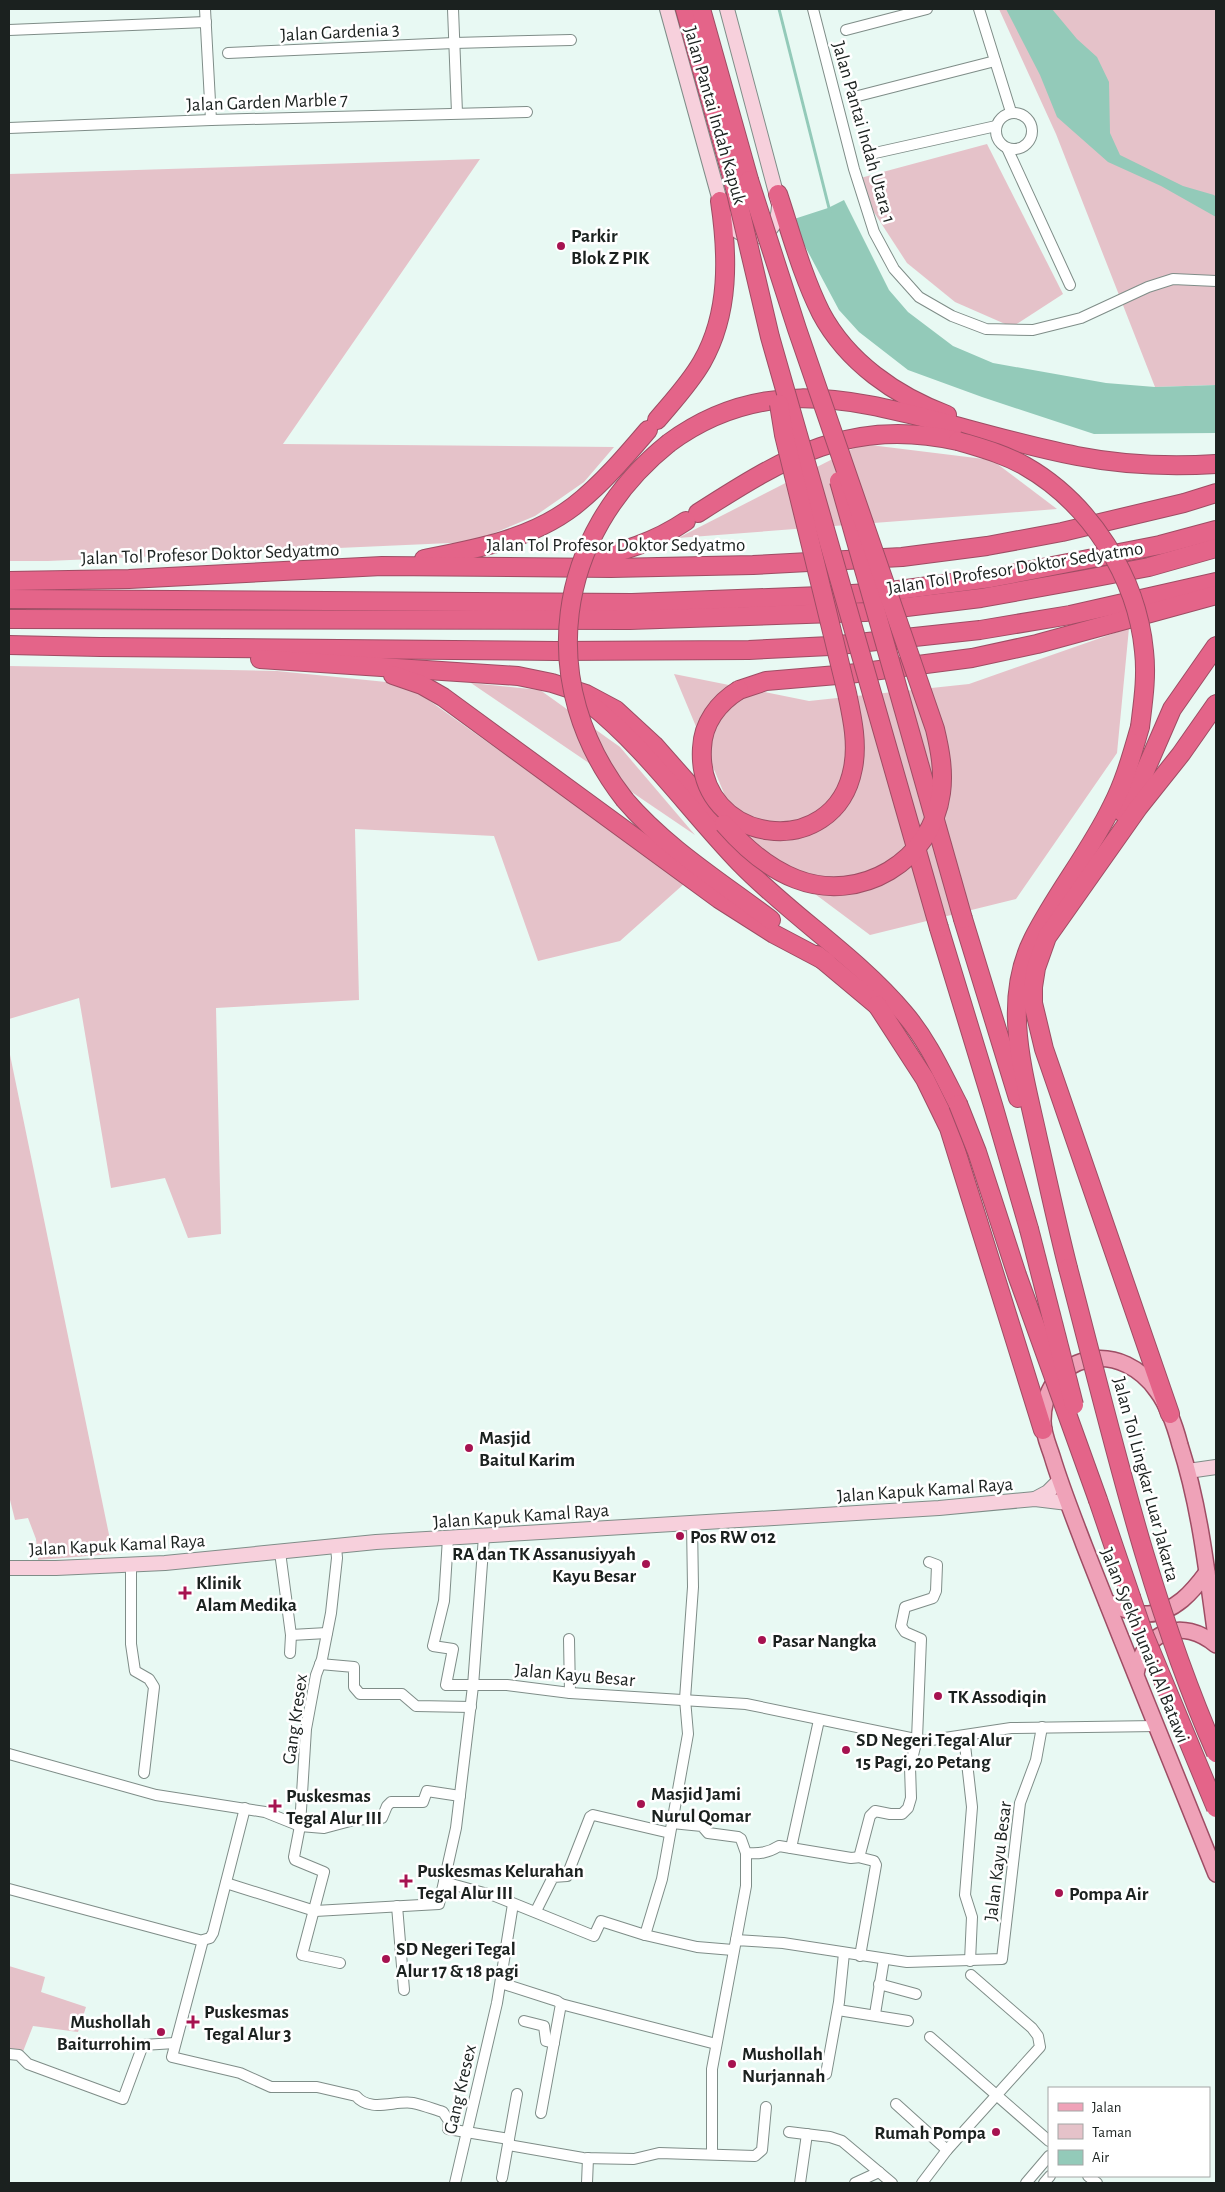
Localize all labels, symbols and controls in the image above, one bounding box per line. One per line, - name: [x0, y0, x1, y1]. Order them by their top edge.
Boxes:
- street label: Jalan Gardenia 3: [280, 20, 400, 45]
- street label: Jalan Pantai Indah Kapuk: [680, 24, 749, 207]
- street label: Jalan Pantai Indah Utara 1: [828, 39, 899, 225]
- street label: Jalan Garden Marble 7: [186, 90, 348, 115]
- place label: Parkir Blok Z PIK: [571, 227, 650, 268]
- marker: Parkir Blok Z PIK: [555, 240, 567, 252]
- street label: Jalan Tol Profesor Doktor Sedyatmo: [487, 536, 745, 555]
- street label: Jalan Tol Profesor Doktor Sedyatmo: [886, 539, 1145, 598]
- street label: Jalan Tol Profesor Doktor Sedyatmo: [80, 540, 340, 569]
- street label: Jalan Tol Lingkar Luar Jakarta: [1109, 1375, 1182, 1584]
- place label: Masjid Baitul Karim: [479, 1429, 575, 1470]
- marker: Masjid Baitul Karim: [463, 1442, 475, 1454]
- street label: Jalan Kapuk Kamal Raya: [836, 1475, 1014, 1506]
- street label: Jalan Kapuk Kamal Raya: [432, 1501, 610, 1532]
- place label: Pos RW 012: [690, 1528, 776, 1547]
- marker: Pos RW 012: [674, 1530, 686, 1542]
- street label: Jalan Kapuk Kamal Raya: [28, 1531, 206, 1560]
- place label: RA dan TK Assanusiyyah Kayu Besar: [452, 1545, 636, 1586]
- street label: Jalan Syekh Junaid Al Batawi: [1097, 1545, 1192, 1746]
- marker: RA dan TK Assanusiyyah Kayu Besar: [640, 1558, 652, 1570]
- place label: Klinik Alam Medika: [196, 1574, 297, 1615]
- marker: Klinik Alam Medika: [178, 1586, 192, 1600]
- place label: Pasar Nangka: [772, 1632, 877, 1651]
- marker: Pasar Nangka: [756, 1634, 768, 1646]
- street label: Jalan Kayu Besar: [514, 1661, 636, 1690]
- street label: Gang Kresex: [280, 1673, 311, 1766]
- place label: TK Assodiqin: [948, 1688, 1047, 1707]
- marker: TK Assodiqin: [932, 1690, 944, 1702]
- place label: SD Negeri Tegal Alur 15 Pagi, 20 Petang: [856, 1731, 1012, 1772]
- marker: SD Negeri Tegal Alur 15 Pagi, 20 Petang: [840, 1744, 852, 1756]
- place label: Masjid Jami Nurul Qomar: [651, 1785, 751, 1826]
- place label: Puskesmas Tegal Alur III: [286, 1787, 382, 1828]
- marker: Masjid Jami Nurul Qomar: [635, 1798, 647, 1810]
- marker: Puskesmas Tegal Alur III: [268, 1799, 282, 1813]
- street label: Jalan Kayu Besar: [982, 1800, 1015, 1922]
- place label: Puskesmas Kelurahan Tegal Alur III: [417, 1862, 584, 1903]
- marker: Puskesmas Kelurahan Tegal Alur III: [399, 1874, 413, 1888]
- place label: Pompa Air: [1069, 1885, 1149, 1904]
- marker: Pompa Air: [1053, 1887, 1065, 1899]
- place label: SD Negeri Tegal Alur 17 & 18 pagi: [396, 1940, 519, 1981]
- marker: SD Negeri Tegal Alur 17 & 18 pagi: [380, 1953, 392, 1965]
- place label: Puskesmas Tegal Alur 3: [204, 2003, 291, 2044]
- place label: Mushollah Baiturrohim: [57, 2013, 151, 2054]
- marker: Puskesmas Tegal Alur 3: [186, 2015, 200, 2029]
- marker: Mushollah Baiturrohim: [155, 2026, 167, 2038]
- street label: Gang Kresex: [441, 2043, 480, 2136]
- place label: Mushollah Nurjannah: [742, 2045, 825, 2086]
- marker: Mushollah Nurjannah: [726, 2058, 738, 2070]
- legend: [1048, 2087, 1210, 2177]
- text: Jalan: [1092, 2100, 1122, 2115]
- place label: Rumah Pompa: [874, 2124, 986, 2143]
- text: Taman: [1092, 2125, 1132, 2140]
- marker: Rumah Pompa: [990, 2126, 1002, 2138]
- text: Air: [1092, 2150, 1109, 2165]

